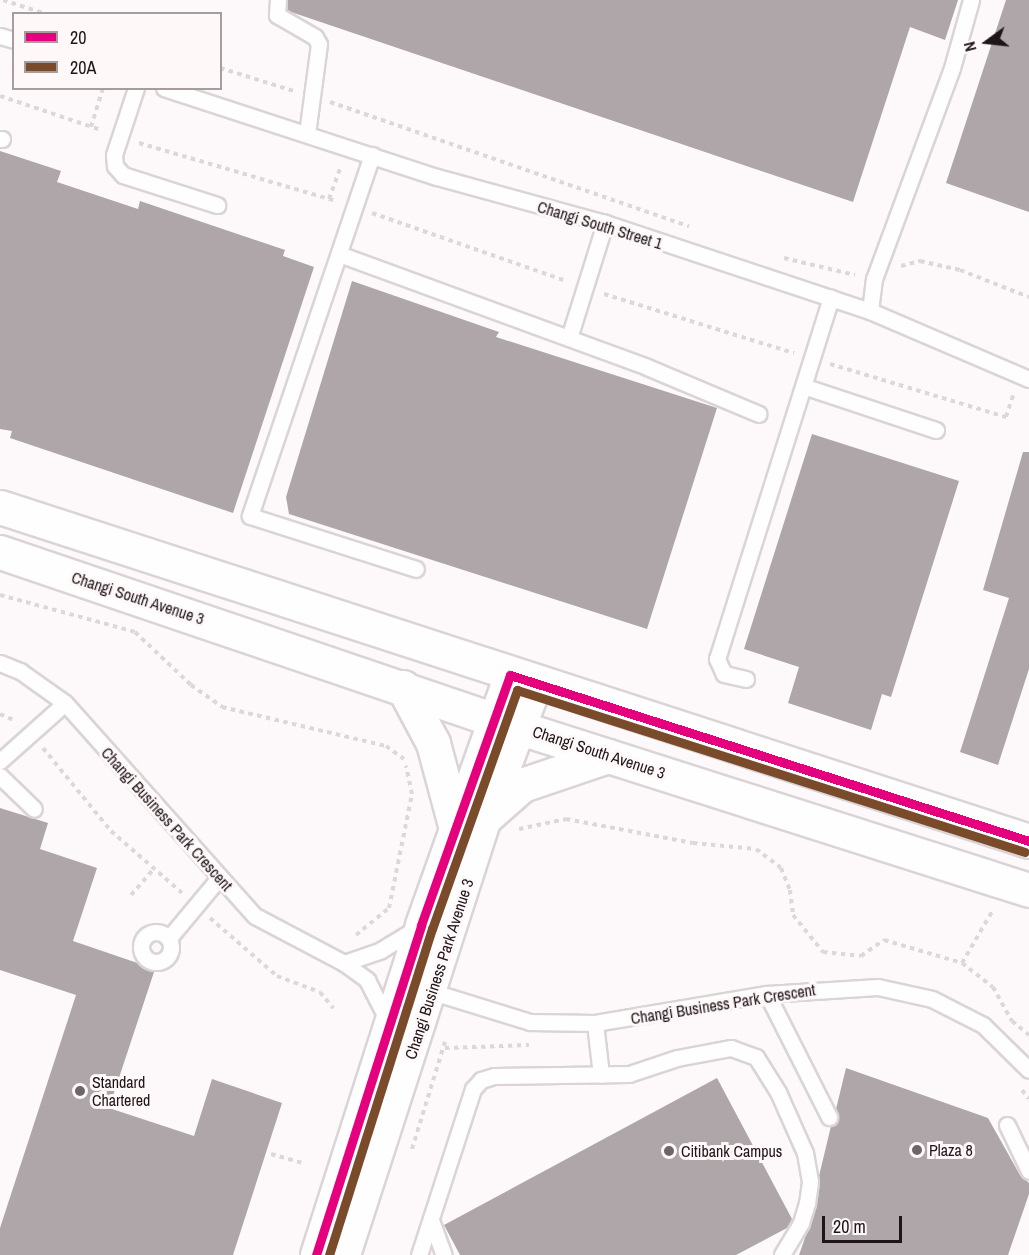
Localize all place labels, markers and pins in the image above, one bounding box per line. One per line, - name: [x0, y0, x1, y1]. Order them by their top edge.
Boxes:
- place label: Standard Chartered: [92, 1072, 150, 1110]
- marker: Standard Chartered: [73, 1084, 87, 1098]
- place label: Plaza 8: [929, 1140, 973, 1160]
- place label: Citibank Campus: [681, 1141, 782, 1161]
- marker: Plaza 8: [910, 1143, 924, 1157]
- marker: Citibank Campus: [662, 1144, 676, 1158]

